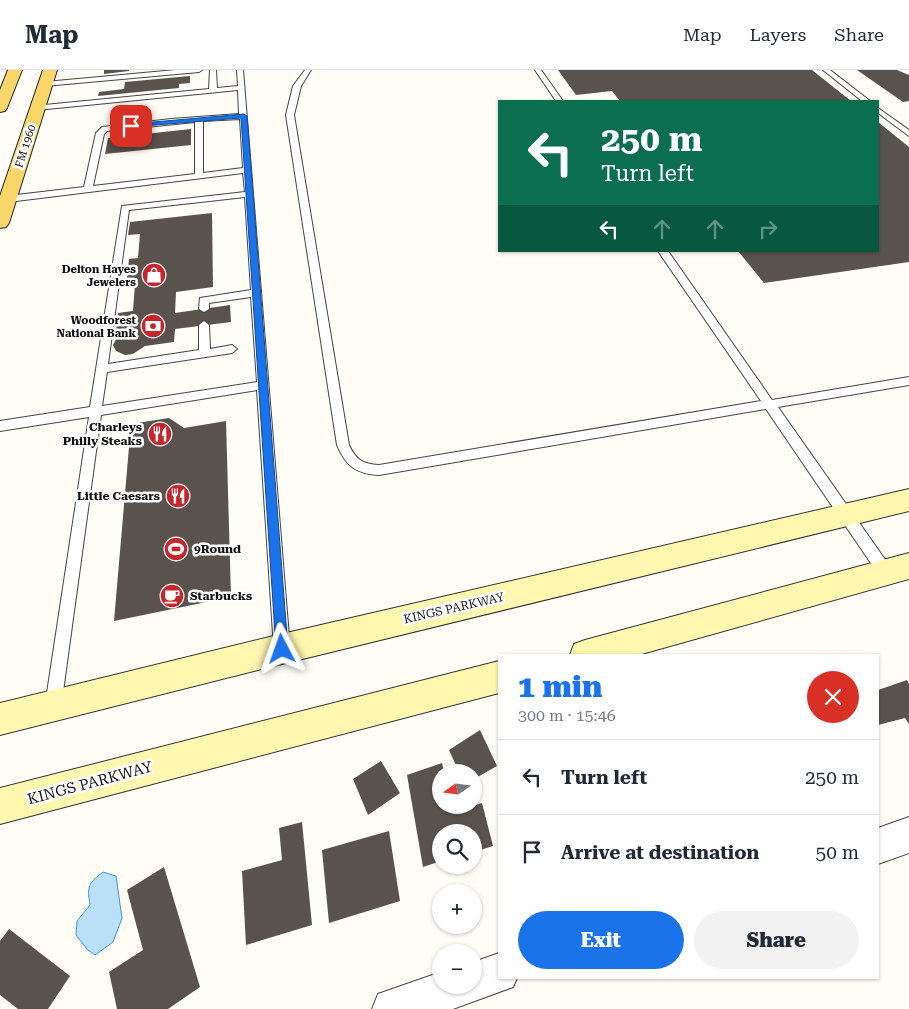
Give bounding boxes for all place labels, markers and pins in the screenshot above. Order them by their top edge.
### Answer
pin [110,105,152,147]
shop icon: Delton Hayes Jewelers [141,262,167,288]
place label: Delton Hayes Jewelers [62,263,136,289]
bank icon: Woodforest National Bank [140,313,166,339]
place label: Woodforest National Bank [57,314,137,340]
place label: Charleys Philly Steaks [63,420,142,448]
restaurant icon: Charleys Philly Steaks [147,421,173,447]
restaurant icon: Little Caesars [165,483,191,509]
place label: Little Caesars [77,489,160,503]
sports icon: 9Round [163,536,189,562]
place label: 9Round [194,542,241,556]
cafe icon: Starbucks [159,583,185,609]
place label: Starbucks [190,589,252,603]

